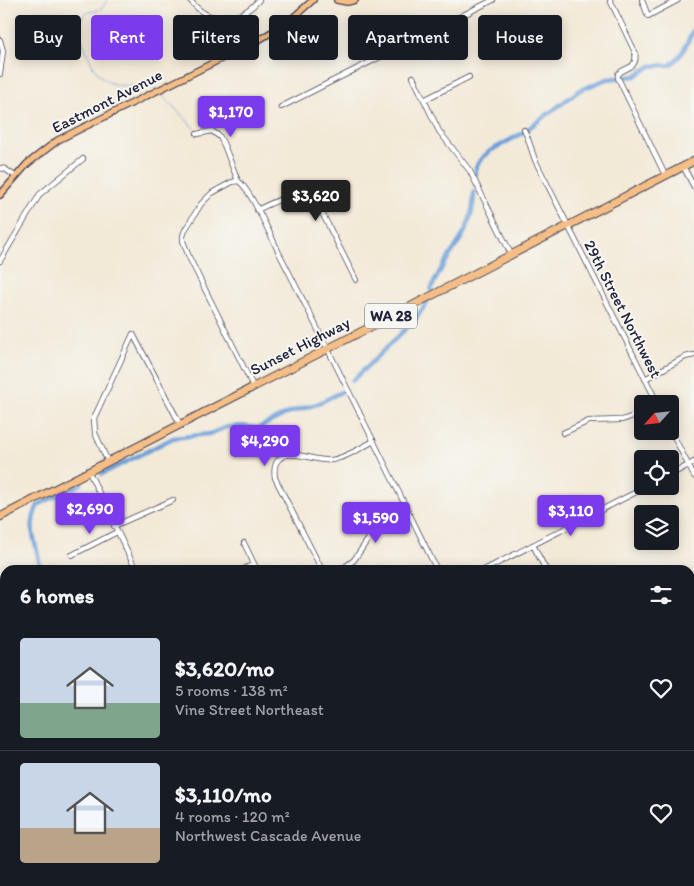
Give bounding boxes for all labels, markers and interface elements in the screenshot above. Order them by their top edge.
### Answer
chip: Buy [15,15,81,60]
chip: Rent [91,15,163,60]
chip: Filters [173,15,259,60]
chip: New [269,15,338,60]
chip: Apartment [348,15,468,60]
chip: House [478,15,562,60]
street label: Eastmont Avenue [49,65,165,137]
pin: $1,170 [190,96,272,138]
text: $1,170 [209,102,253,121]
pin: $3,620 [275,180,357,222]
text: $3,620 [292,186,340,205]
street label: 29th Street Northwest [580,237,666,381]
road number: WA 28 [365,304,417,328]
street label: Sunset Highway [247,312,353,379]
north arrow [634,395,679,440]
map controls [634,395,679,550]
pin: $4,290 [224,424,306,467]
text: $4,290 [241,431,289,450]
button: locate [634,450,679,495]
pin: $2,690 [49,492,131,535]
pin: $3,110 [530,494,612,537]
text: $2,690 [66,499,114,518]
text: $3,110 [548,501,594,520]
pin: $1,590 [335,502,417,544]
button: layers [634,505,679,550]
text: $1,590 [353,508,399,527]
icon: filters [647,581,675,609]
text: 6 homes [20,583,94,608]
text: $3,620/mo [175,656,274,681]
icon: home [60,658,120,718]
icon: heart [647,674,675,702]
text: 5 rooms · 138 m² [175,681,288,700]
text: Vine Street Northeast [175,700,324,719]
text: $3,110/mo [175,782,272,807]
icon: home [60,783,120,843]
icon: heart [647,799,675,827]
text: 4 rooms · 120 m² [175,807,290,826]
text: Northwest Cascade Avenue [175,826,361,845]

